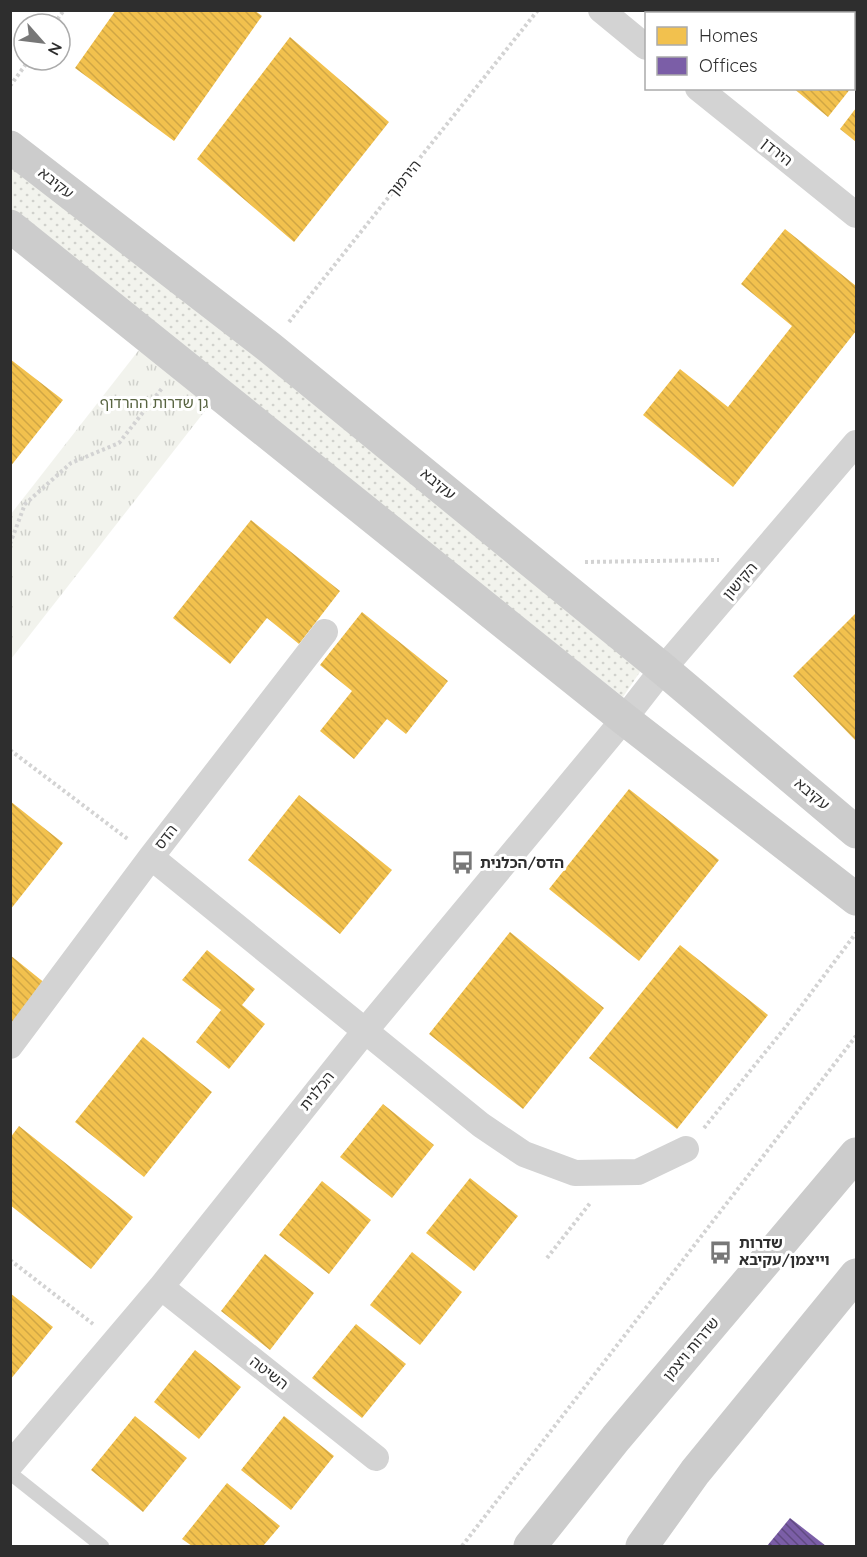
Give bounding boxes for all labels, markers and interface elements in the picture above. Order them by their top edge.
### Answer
north arrow [12,12,72,72]
legend [645,12,855,90]
text: Homes [699,24,758,47]
text: N [44,39,67,59]
text: Offices [699,54,758,77]
street label: הירדן [758,133,797,170]
street label: הירמוך [382,156,425,202]
street label: עקיבא [35,163,78,202]
park label: גן שדרות ההרדוף [100,393,209,412]
street label: עקיבא [417,464,460,504]
street label: הקישון [718,558,761,603]
street label: עקיבא [791,774,834,814]
street label: הדס [150,820,181,853]
bus stop icon: הדס/הכלנית [449,850,475,876]
place label: הדס/הכלנית [480,853,564,872]
street label: הכלנית [295,1067,338,1114]
place label: שדרות וייצמן/עקיבא [739,1233,830,1269]
bus stop icon: שדרות וייצמן/עקיבא [708,1239,734,1265]
street label: שדרות ויצמן [658,1313,723,1384]
street label: השיטה [246,1352,292,1394]

